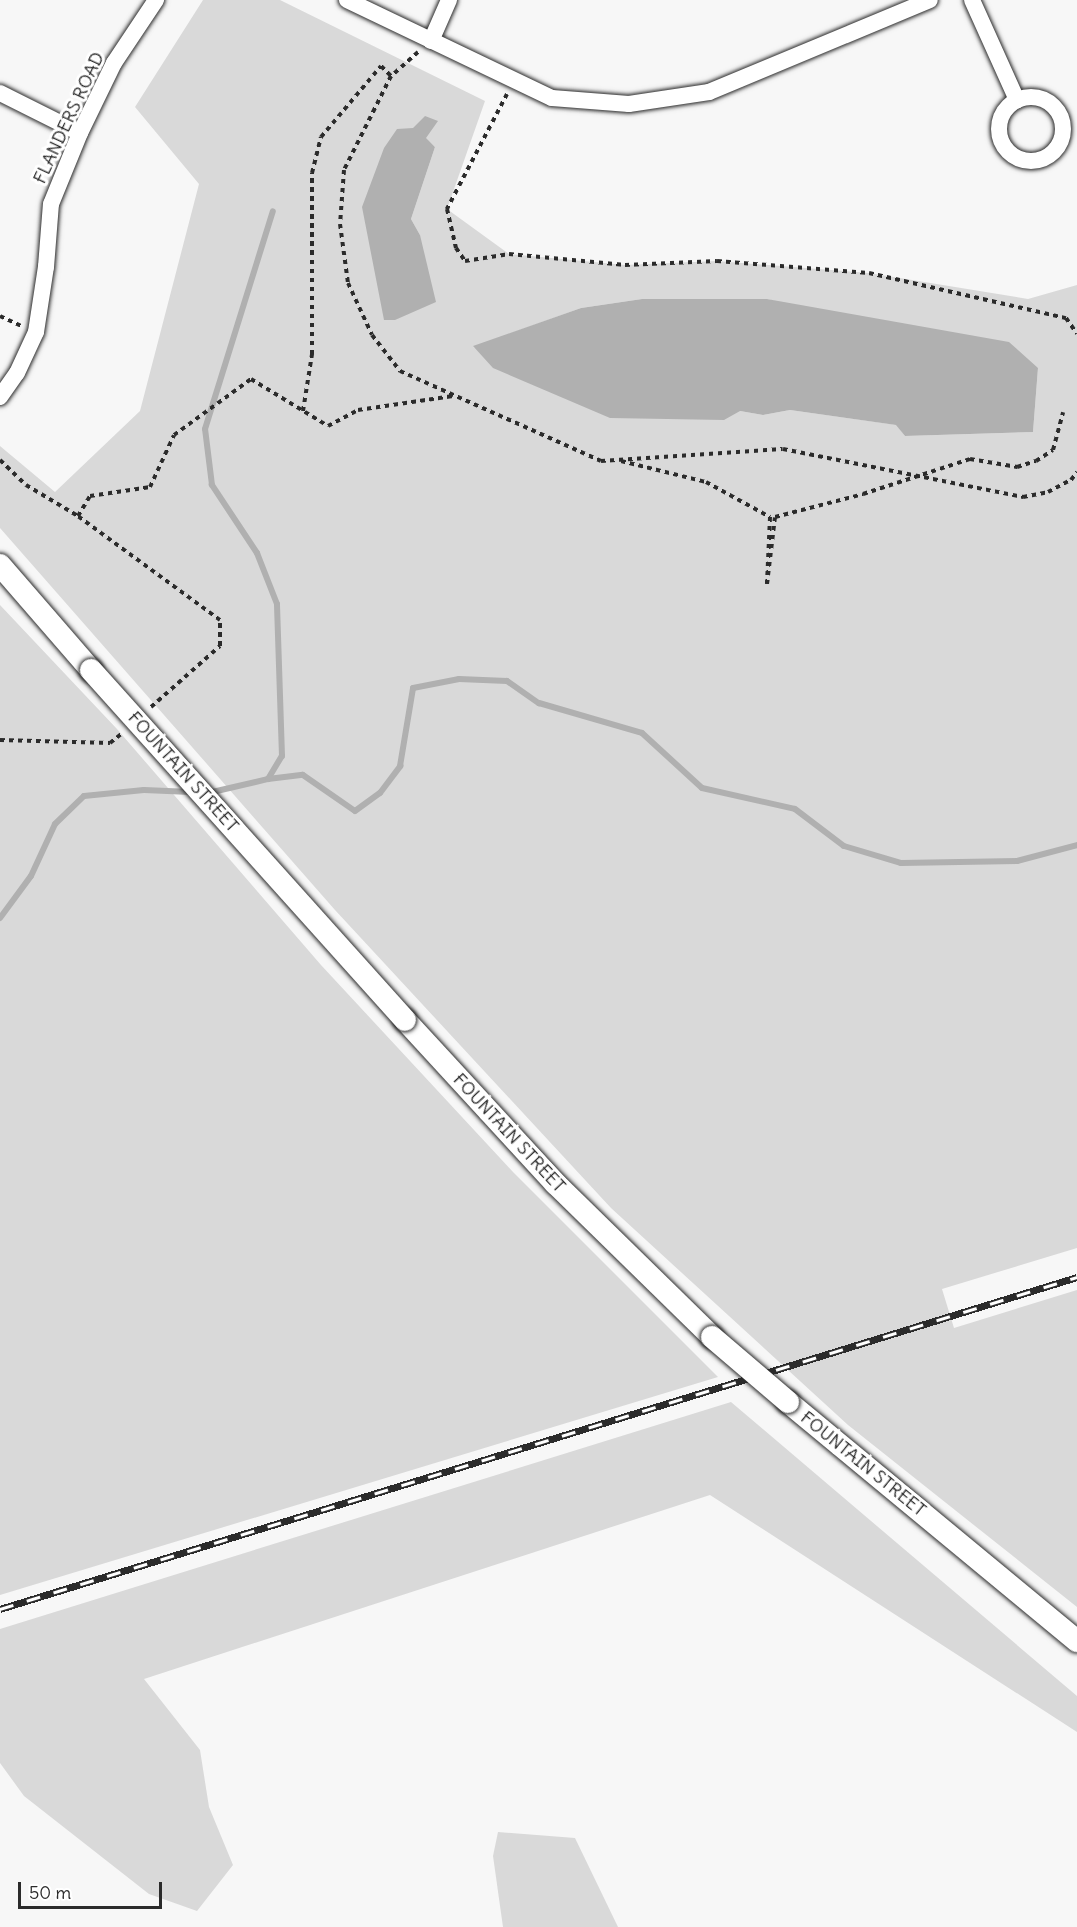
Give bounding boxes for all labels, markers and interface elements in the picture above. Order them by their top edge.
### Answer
street label: FLANDERS ROAD [29,49,109,187]
street label: FOUNTAIN STREET [123,707,243,837]
street label: FOUNTAIN STREET [448,1069,570,1197]
street label: FOUNTAIN STREET [796,1407,930,1521]
scale bar [21,1870,165,1908]
text: 50 m [29,1881,71,1904]

